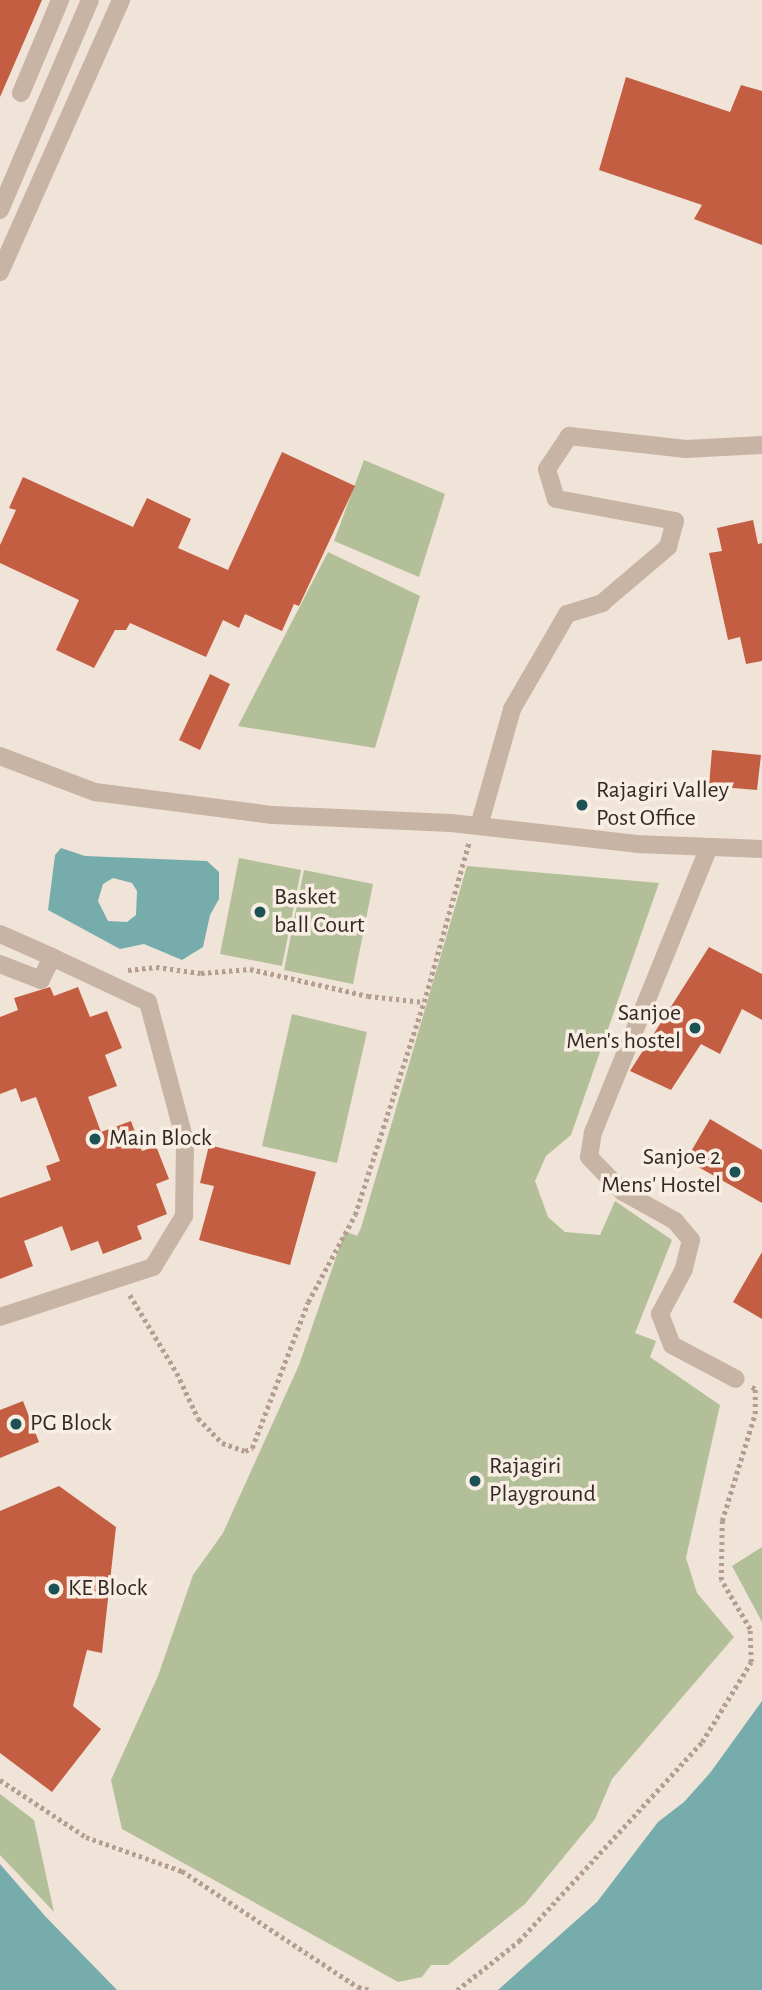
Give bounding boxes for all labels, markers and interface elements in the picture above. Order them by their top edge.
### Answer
place label: Rajagiri Valley Post Office [596,777,729,833]
marker: Rajagiri Valley Post Office [574,797,590,813]
place label: Basket ball Court [274,884,364,940]
marker: Basket ball Court [252,904,268,920]
place label: Sanjoe Men's hostel [566,1000,681,1056]
marker: Sanjoe Men's hostel [687,1020,703,1036]
place label: Main Block [109,1125,212,1153]
marker: Main Block [87,1131,103,1147]
place label: Sanjoe 2 Mens' Hostel [601,1144,721,1200]
marker: Sanjoe 2 Mens' Hostel [727,1164,743,1180]
place label: PG Block [30,1410,112,1438]
marker: PG Block [8,1416,24,1432]
place label: Rajagiri Playground [489,1453,596,1509]
marker: Rajagiri Playground [467,1473,483,1489]
place label: KE Block [68,1575,147,1603]
marker: KE Block [46,1581,62,1597]

